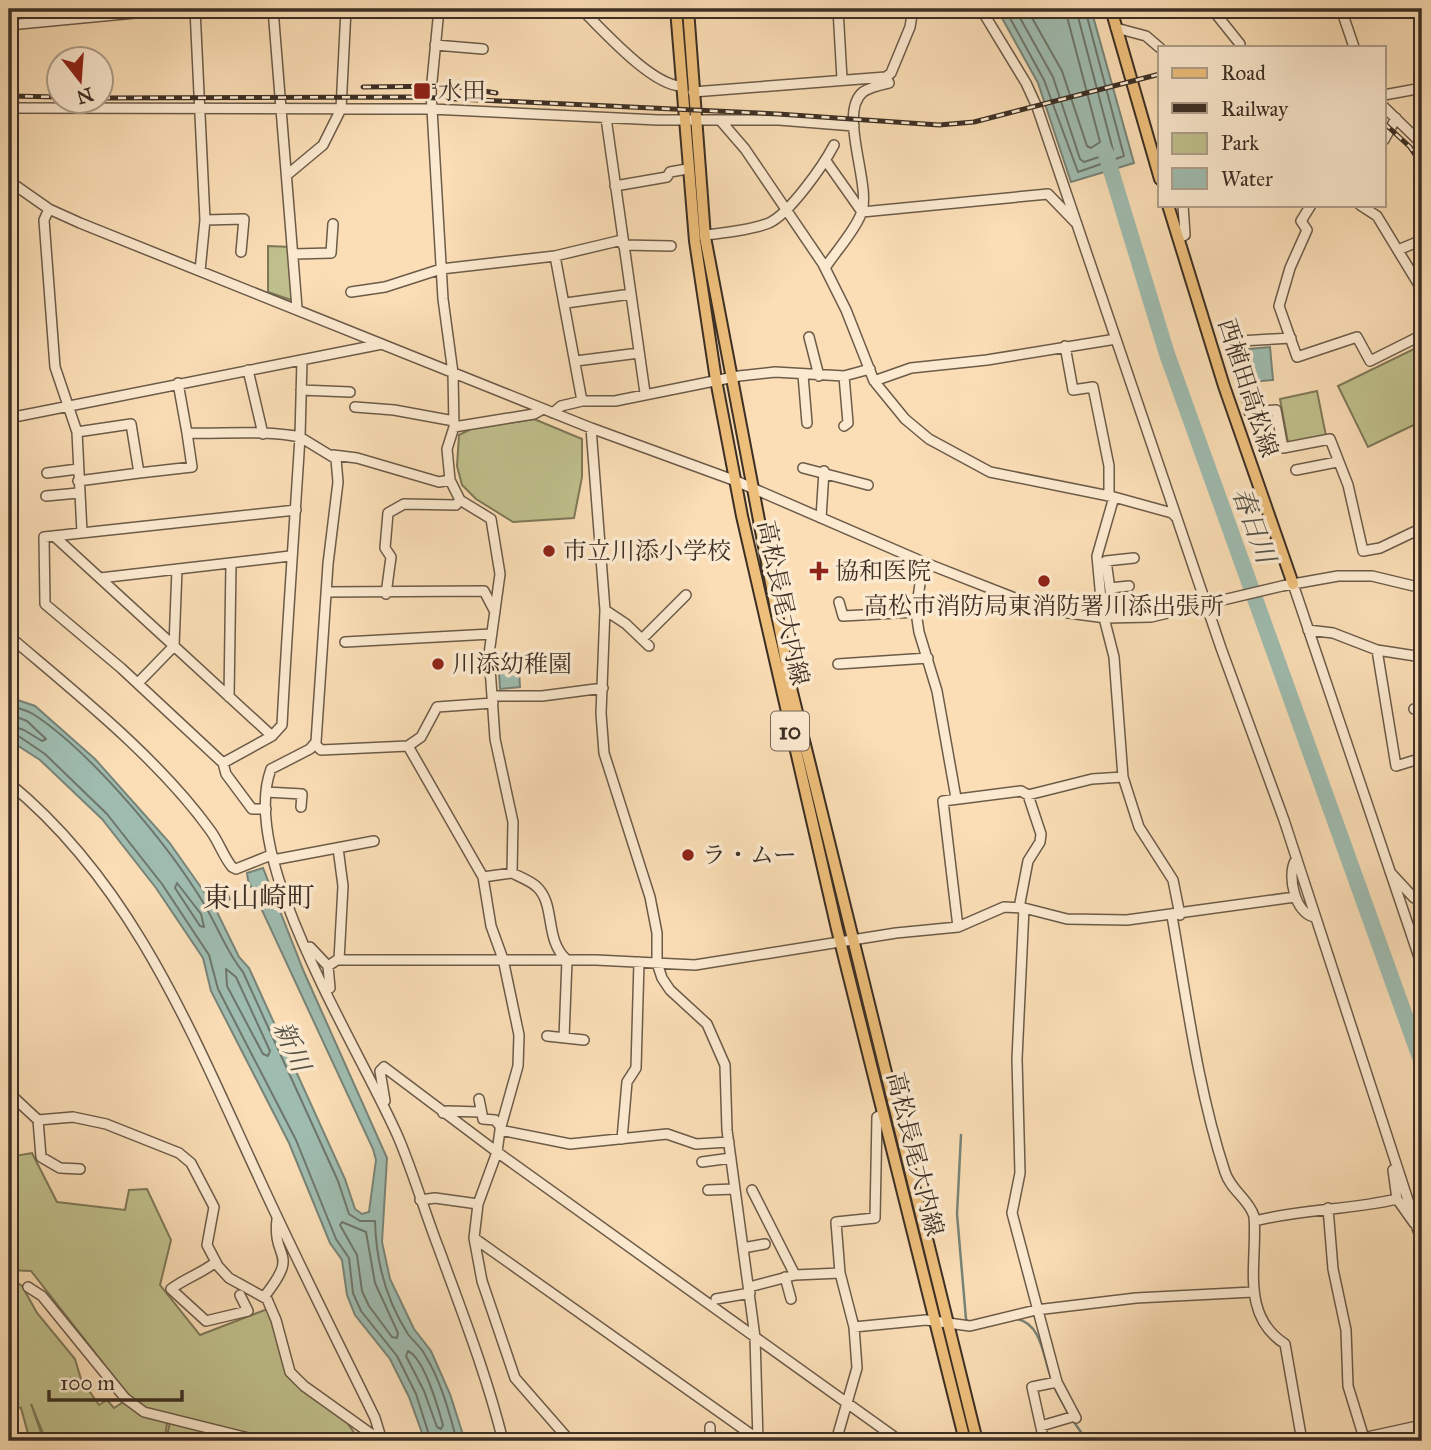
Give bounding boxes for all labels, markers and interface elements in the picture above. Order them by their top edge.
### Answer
north arrow [46,46,116,116]
legend [1158,46,1386,206]
text: Road [1221,60,1266,86]
place label: 水田 [438,76,486,106]
marker: 水田 [412,81,432,101]
text: N [74,82,96,109]
text: Railway [1221,96,1289,122]
text: Park [1221,130,1259,156]
text: Water [1221,166,1273,192]
street label: 西植田高松線 [1211,315,1285,461]
water label: 春日川 [1226,483,1283,570]
street label: 高松長尾大内線 [751,518,815,688]
place label: 市立川添小学校 [563,536,731,566]
marker: 市立川添小学校 [541,543,557,559]
place label: 協和医院 [835,556,931,586]
marker: 協和医院 [809,561,829,581]
marker: 高松市消防局東消防署川添出張所 [1036,573,1052,589]
place label: 高松市消防局東消防署川添出張所 [864,591,1224,621]
place label: 川添幼稚園 [452,649,572,679]
marker: 川添幼稚園 [430,656,446,672]
road number: 10 [771,712,809,750]
place label: ラ・ムー [702,840,797,870]
marker: ラ・ムー [680,847,696,863]
district label: 東山崎町 [203,880,315,915]
water label: 新川 [267,1016,318,1079]
street label: 高松長尾大内線 [880,1069,950,1239]
scale bar [49,1359,182,1403]
text: 100 m [60,1370,115,1396]

